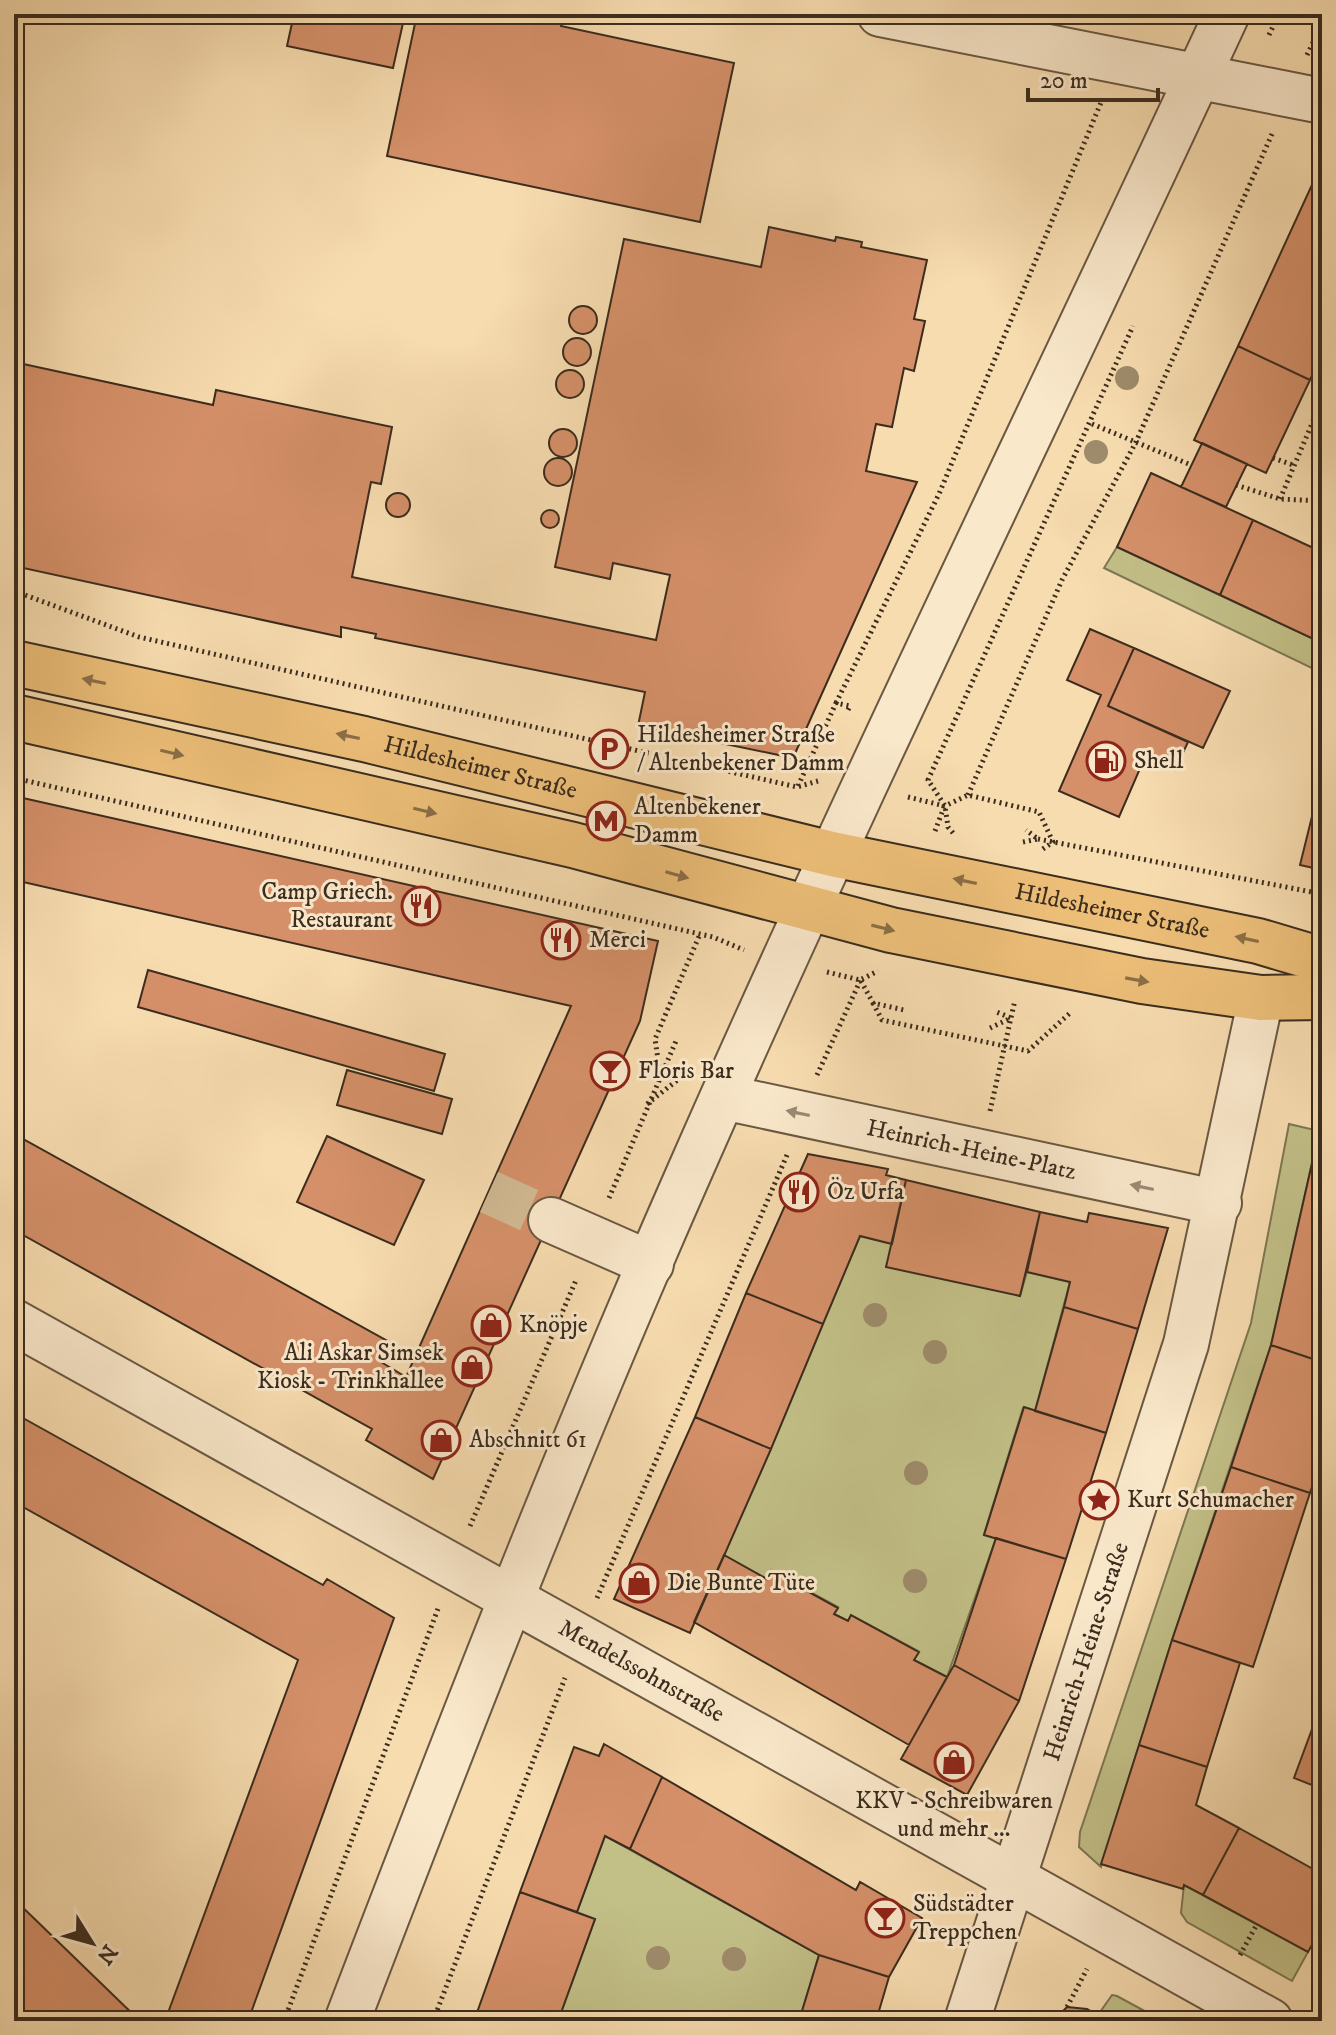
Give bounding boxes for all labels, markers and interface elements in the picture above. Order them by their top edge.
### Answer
scale bar [1028,52,1158,102]
text: 20 m [1040,66,1088,96]
one-way arrow [81,674,106,687]
place label: Hildesheimer Straße / Altenbekener Damm [637,720,845,778]
parking icon: Hildesheimer Straße / Altenbekener Damm [588,728,630,770]
one-way arrow [335,729,360,742]
street label: Hildesheimer Straße [381,729,580,806]
fuel station icon: Shell [1085,740,1127,782]
place label: Shell [1134,746,1184,776]
one-way arrow [160,747,185,760]
place label: Altenbekener Damm [634,792,761,850]
metro station icon: Altenbekener Damm [585,800,627,842]
one-way arrow [413,805,438,818]
one-way arrow [666,869,690,882]
one-way arrow [952,875,977,887]
place label: Camp Griech. Restaurant [261,877,393,935]
street label: Hildesheimer Straße [1012,877,1212,946]
restaurant icon: Camp Griech. Restaurant [400,885,442,927]
restaurant icon: Merci [540,919,582,961]
one-way arrow [870,922,895,934]
place label: Merci [589,925,646,955]
one-way arrow [1234,932,1259,945]
one-way arrow [1125,975,1150,987]
bar icon: Floris Bar [589,1050,631,1092]
place label: Floris Bar [638,1056,734,1086]
one-way arrow [785,1106,810,1119]
street label: Heinrich-Heine-Platz [864,1113,1080,1187]
restaurant icon: Öz Urfa [778,1171,820,1213]
place label: Öz Urfa [827,1177,905,1207]
one-way arrow [1130,1180,1155,1193]
shop icon: Knöpje [470,1304,512,1346]
place label: Knöpje [519,1310,588,1340]
place label: Ali Askar Simsek Kiosk - Trinkhallee [257,1338,444,1396]
shop icon: Ali Askar Simsek Kiosk - Trinkhallee [451,1346,493,1388]
shop icon: Abschnitt 61 [420,1419,462,1461]
place label: Abschnitt 61 [469,1425,587,1455]
place icon: Kurt Schumacher [1078,1479,1120,1521]
place label: Kurt Schumacher [1127,1485,1294,1515]
street label: Heinrich-Heine-Straße [1037,1539,1136,1765]
shop icon: Die Bunte Tüte [618,1562,660,1604]
place label: Die Bunte Tüte [667,1568,815,1598]
street label: Mendelssohnstraße [553,1613,730,1729]
shop icon: KKV - Schreibwaren und mehr ... [933,1741,975,1783]
place label: KKV - Schreibwaren und mehr ... [855,1786,1053,1844]
place label: Südstädter Treppchen [913,1889,1017,1947]
bar icon: Südstädter Treppchen [864,1897,906,1939]
north arrow [52,1903,132,1983]
text: N [91,1939,123,1969]

